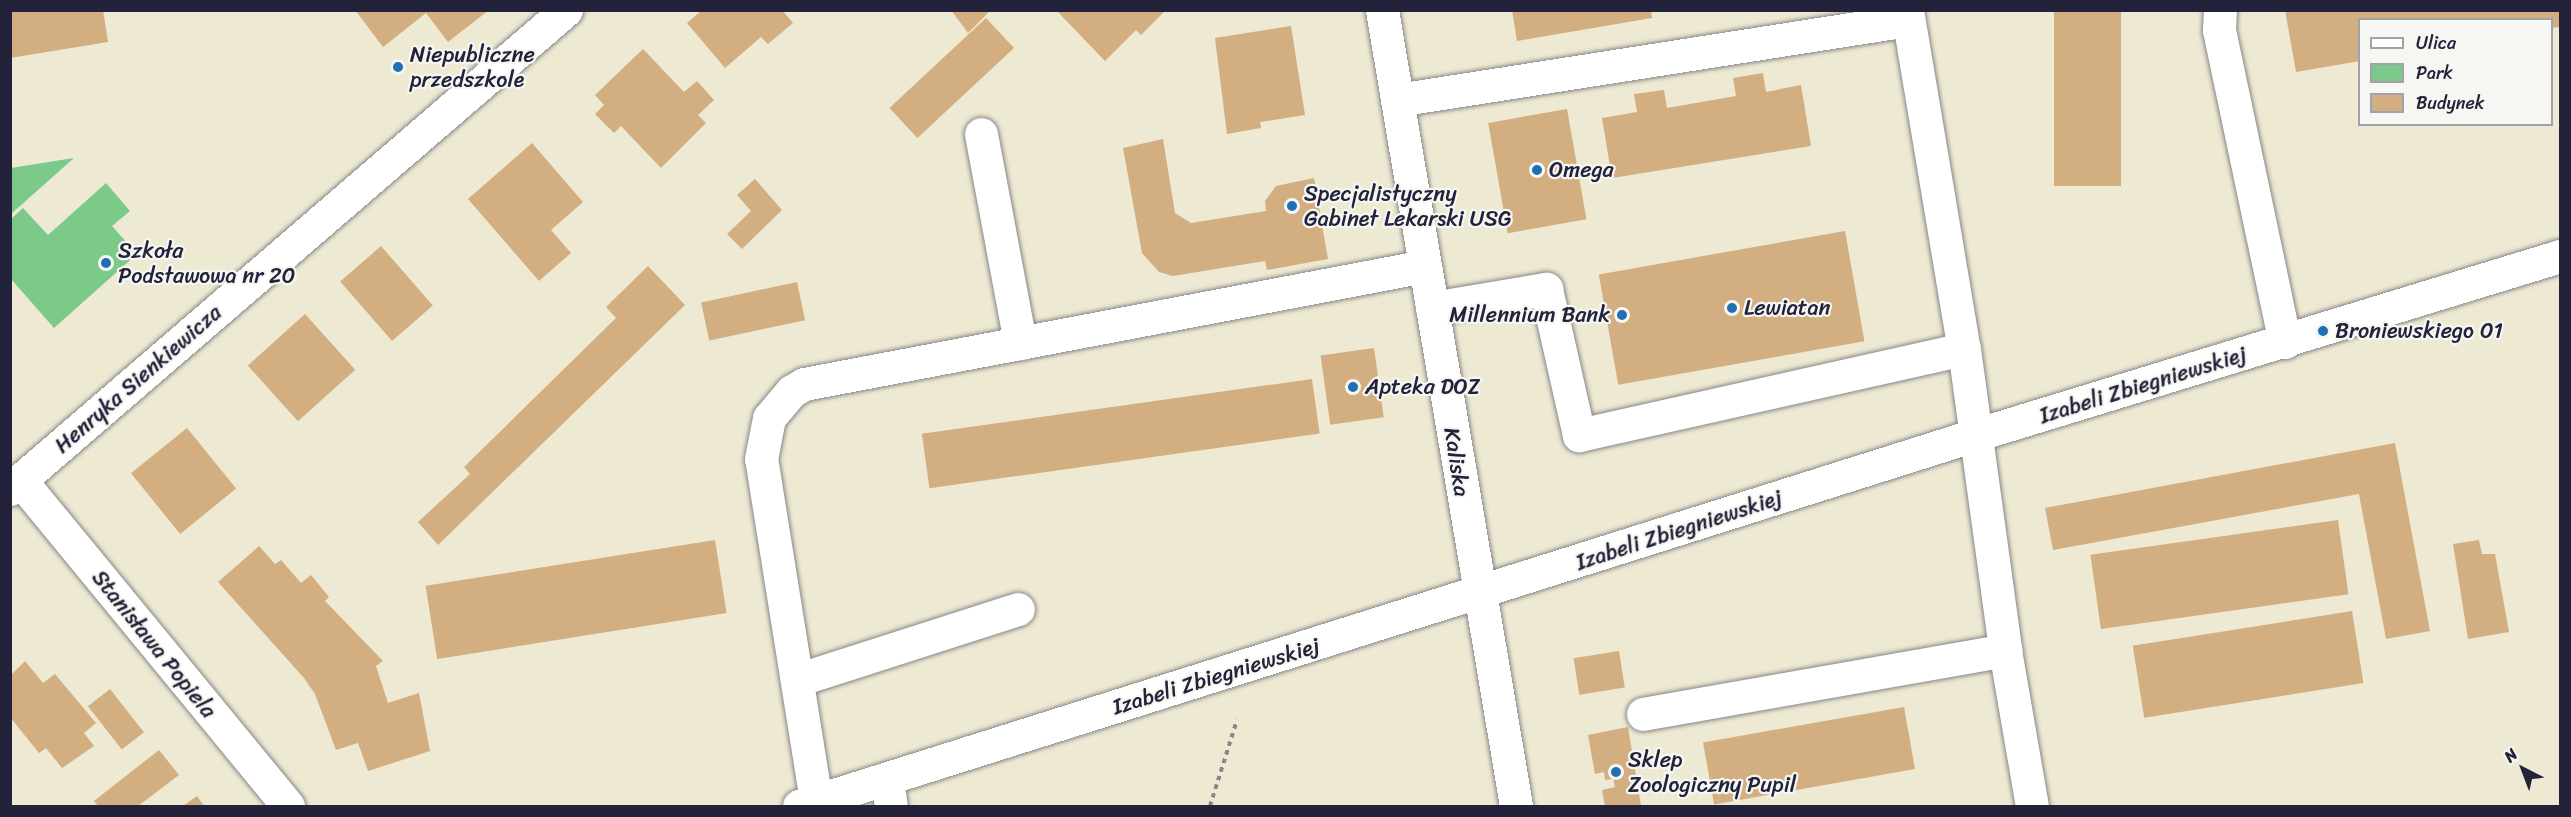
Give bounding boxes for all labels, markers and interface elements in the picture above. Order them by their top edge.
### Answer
legend [2358,18,2553,126]
text: Ulica [2416,27,2456,59]
place label: Niepubliczne przedszkole [410,41,535,92]
text: Park [2416,57,2453,89]
marker: Niepubliczne przedszkole [391,60,405,74]
text: Budynek [2416,87,2484,119]
place label: Omega [1549,157,1614,183]
marker: Omega [1530,163,1544,177]
place label: Specjalistyczny Gabinet Lekarski USG [1304,180,1512,231]
marker: Specjalistyczny Gabinet Lekarski USG [1285,199,1299,213]
place label: Szkoła Podstawowa nr 20 [118,237,295,288]
marker: Szkoła Podstawowa nr 20 [99,256,113,270]
place label: Lewiatan [1744,295,1830,321]
street label: Henryka Sienkiewicza [49,299,227,459]
marker: Lewiatan [1725,301,1739,315]
place label: Millennium Bank [1449,302,1610,328]
marker: Millennium Bank [1615,308,1629,322]
place label: Broniewskiego 01 [2335,318,2503,344]
marker: Broniewskiego 01 [2316,324,2330,338]
street label: Izabeli Zbiegniewskiej [2036,341,2250,429]
place label: Apteka DOZ [1365,374,1481,400]
marker: Apteka DOZ [1346,380,1360,394]
street label: Kaliska [1439,426,1475,498]
street label: Izabeli Zbiegniewskiej [1573,484,1785,576]
street label: Stanisława Popiela [87,565,221,723]
street label: Izabeli Zbiegniewskiej [1109,632,1323,720]
north arrow [2493,739,2553,799]
text: N [2497,741,2524,770]
place label: Sklep Zoologiczny Pupil [1628,746,1796,798]
marker: Sklep Zoologiczny Pupil [1609,765,1623,779]

